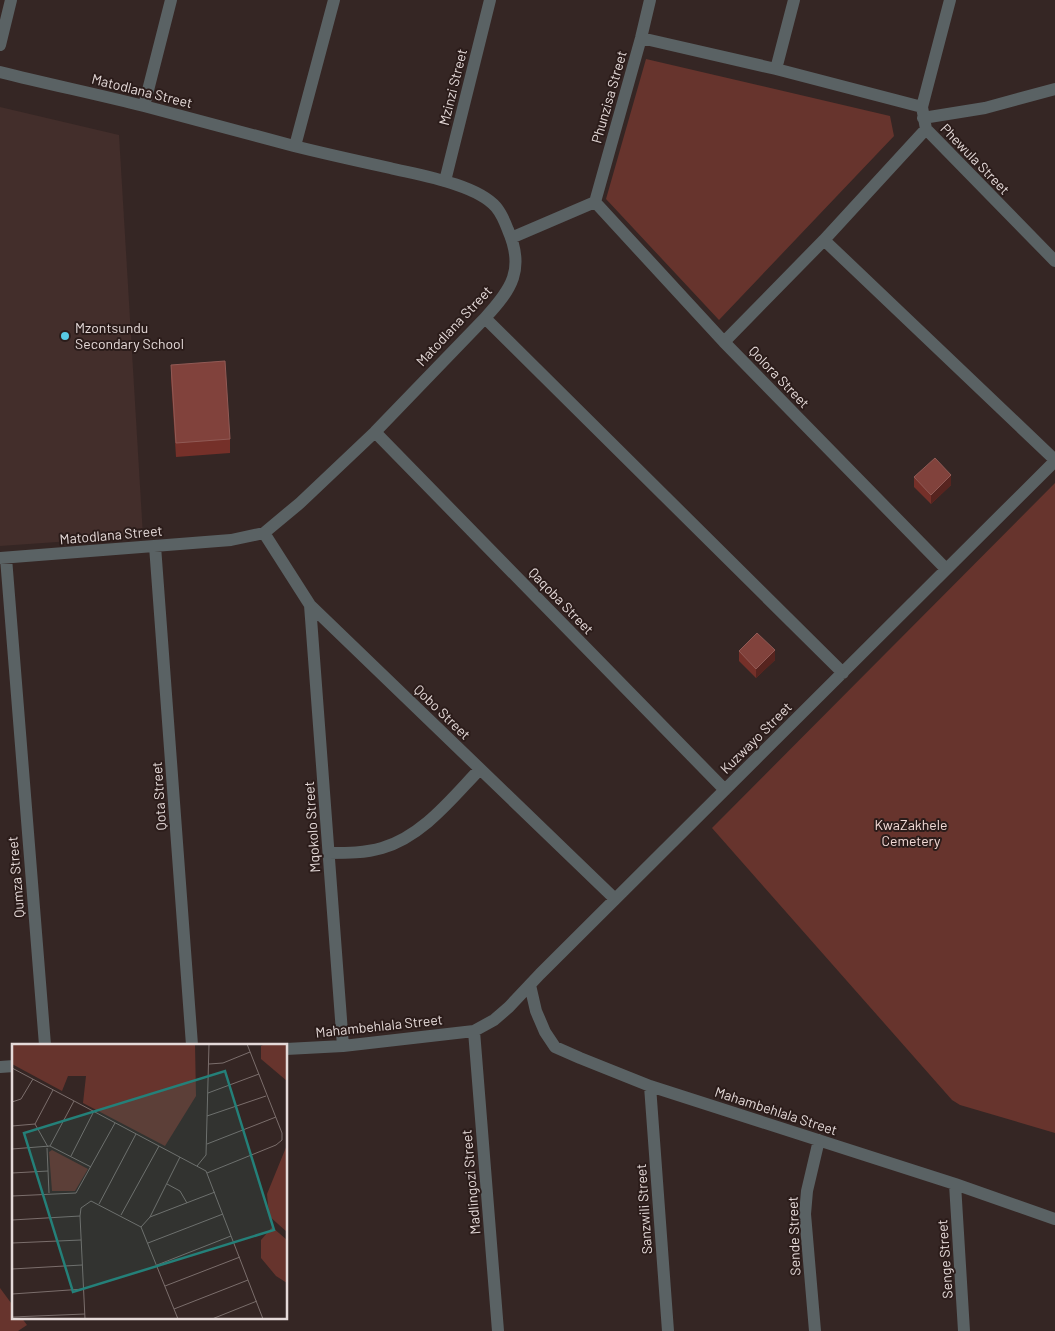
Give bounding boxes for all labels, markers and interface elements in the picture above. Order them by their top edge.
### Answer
street label: Mzinzi Street [435,47,470,127]
street label: Phunzisa Street [587,49,630,145]
street label: Matodlana Street [90,70,194,111]
street label: Phewula Street [937,120,1013,198]
street label: Matodlana Street [412,282,495,369]
place label: Mzontsundu Secondary School [75,319,184,352]
marker: Mzontsundu Secondary School [59,330,71,342]
street label: Qolora Street [746,342,813,411]
street label: Matodlana Street [59,522,163,547]
street label: Qaqoba Street [525,564,597,638]
street label: Qobo Street [411,681,474,743]
street label: Kuzwayo Street [716,698,795,777]
street label: Qota Street [148,761,169,831]
street label: Mqokolo Street [300,781,323,873]
park label: KwaZakhele Cemetery [875,816,947,849]
street label: Qumza Street [3,836,28,918]
street label: Mahambehlala Street [315,1010,443,1041]
inset map [12,1044,288,1318]
street label: Mahambehlala Street [713,1083,840,1138]
street label: Madlingozi Street [457,1129,484,1235]
street label: Sanzwili Street [632,1163,655,1255]
street label: Sende Street [784,1196,803,1276]
street label: Senge Street [933,1219,956,1299]

